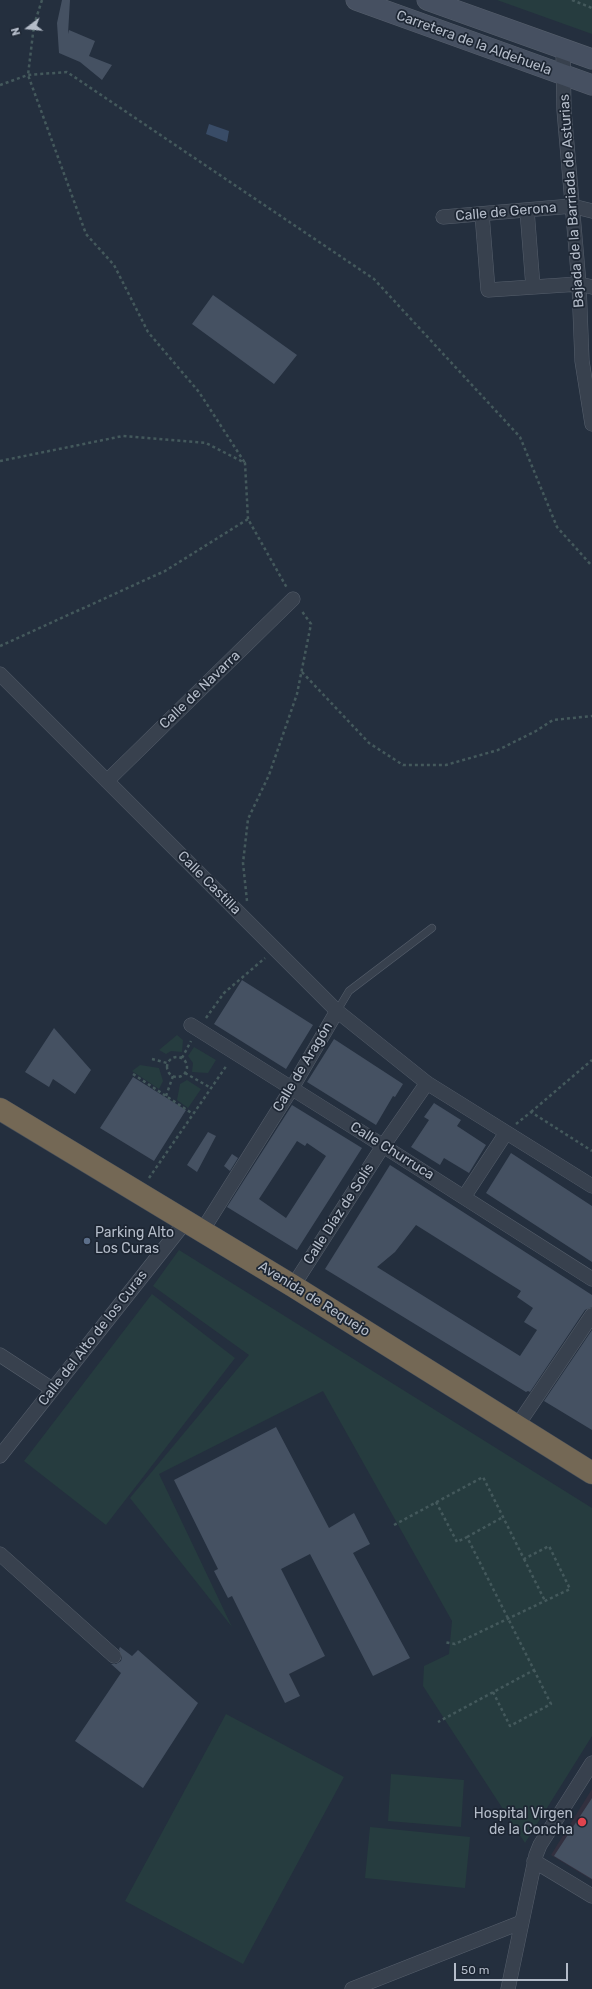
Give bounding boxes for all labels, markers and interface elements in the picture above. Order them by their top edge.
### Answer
street label: Carretera de la Aldehuela [394,7,554,79]
north arrow [8,8,48,48]
text: N [9,26,23,37]
street label: Bajada de la Barriada de Asturias [556,94,588,308]
street label: Calle de Gerona [455,199,557,225]
street label: Calle de Navarra [156,647,244,733]
street label: Calle Castilla [174,848,244,918]
street label: Calle de Aragón [270,1019,336,1115]
street label: Calle Churruca [347,1118,437,1184]
street label: Calle Díaz de Solís [300,1160,378,1268]
place label: Parking Alto Los Curas [95,1225,174,1258]
marker: Parking Alto Los Curas [82,1236,92,1246]
street label: Avenida de Requejo [255,1258,373,1340]
street label: Calle del Alto de los Curas [35,1267,151,1409]
place label: Hospital Virgen de la Concha [474,1806,573,1838]
marker: Hospital Virgen de la Concha [576,1816,588,1828]
scale bar [456,1955,570,1981]
text: 50 m [461,1963,489,1977]

